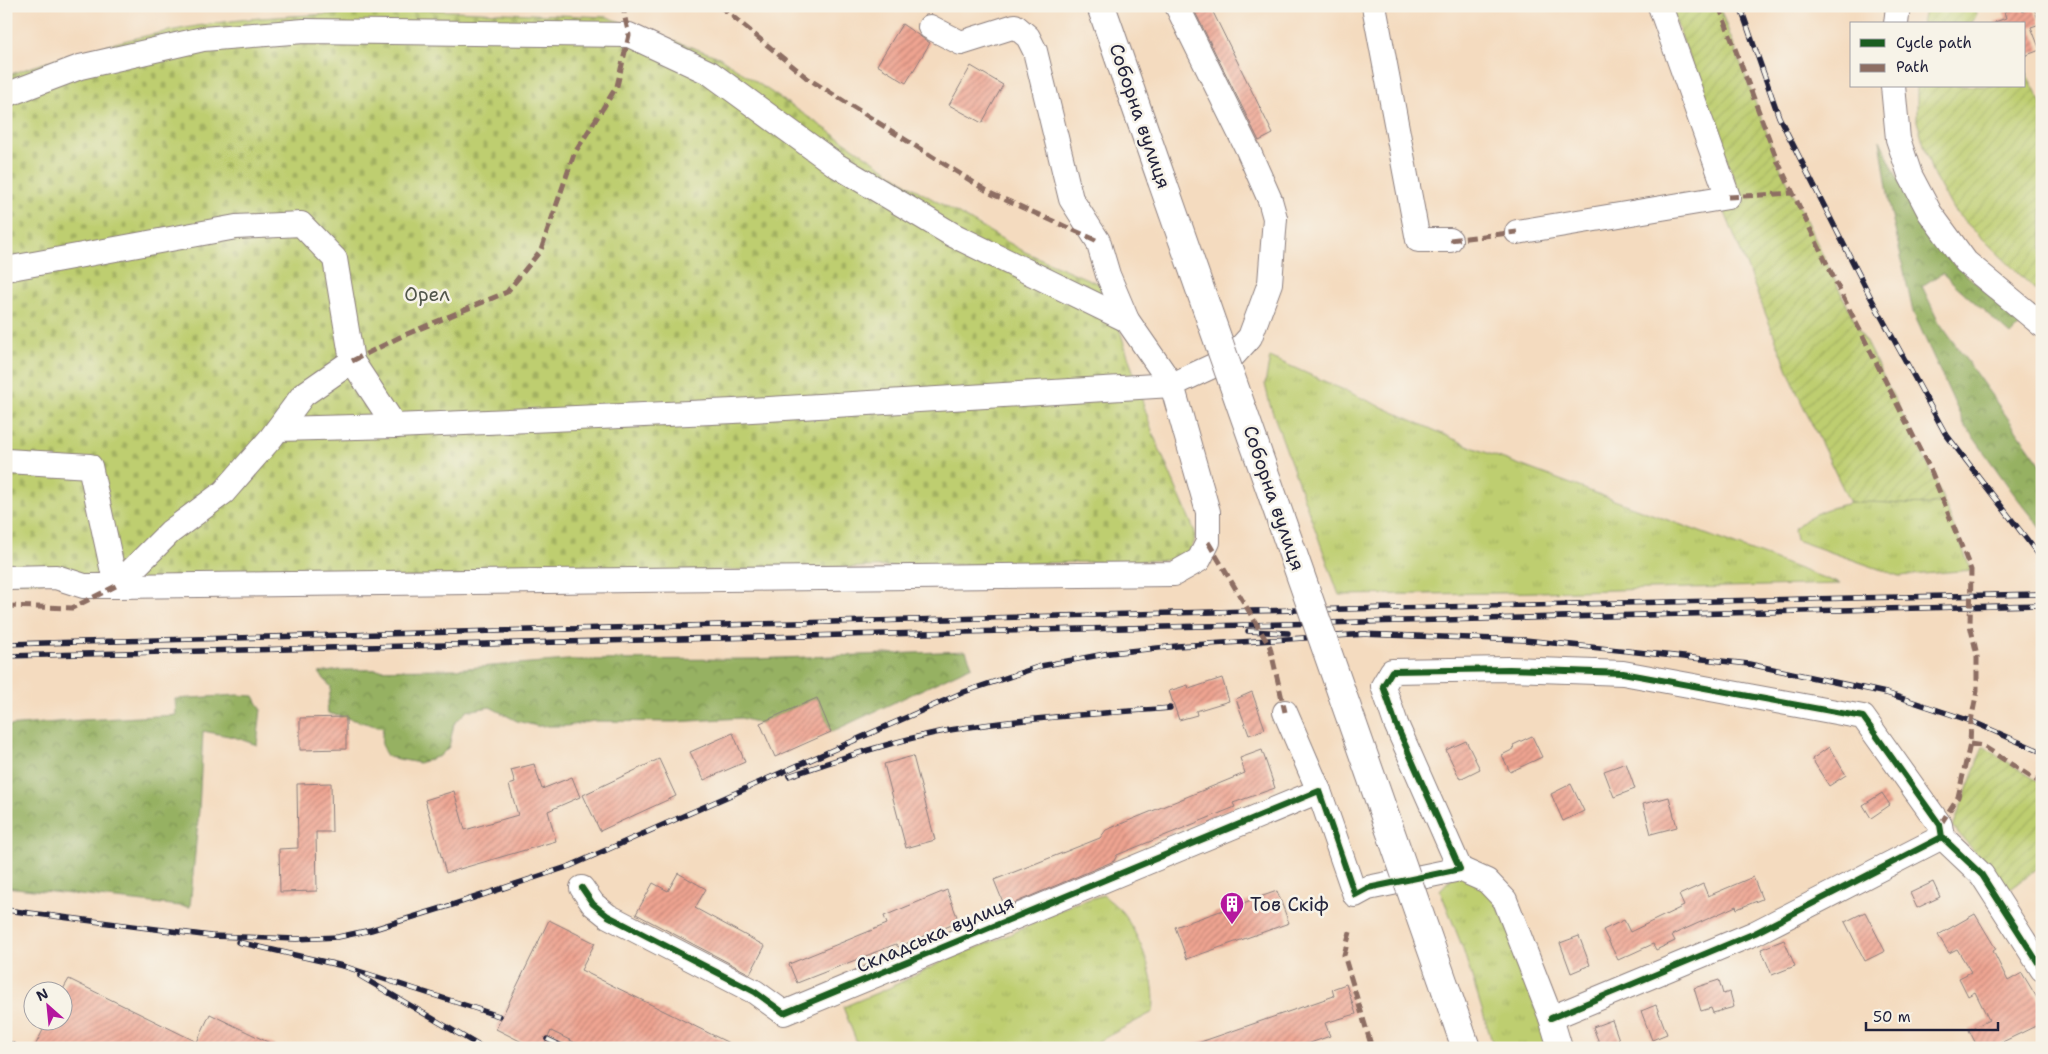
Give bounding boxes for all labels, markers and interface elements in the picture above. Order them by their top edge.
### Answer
legend [1850,22,2026,88]
text: Cycle path [1896,33,1972,53]
street label: Соборна вулиця [1103,40,1177,192]
text: Path [1896,57,1929,77]
park label: Орел [404,282,450,307]
street label: Соборна вулиця [1237,422,1311,574]
street label: Складська вулиця [852,889,1018,979]
building icon: Тов Скіф [1219,891,1245,925]
place label: Тов Скіф [1250,892,1329,917]
north arrow [22,982,72,1032]
text: N [33,984,51,1005]
scale bar [1866,999,1998,1031]
text: 50 m [1873,1007,1911,1027]

